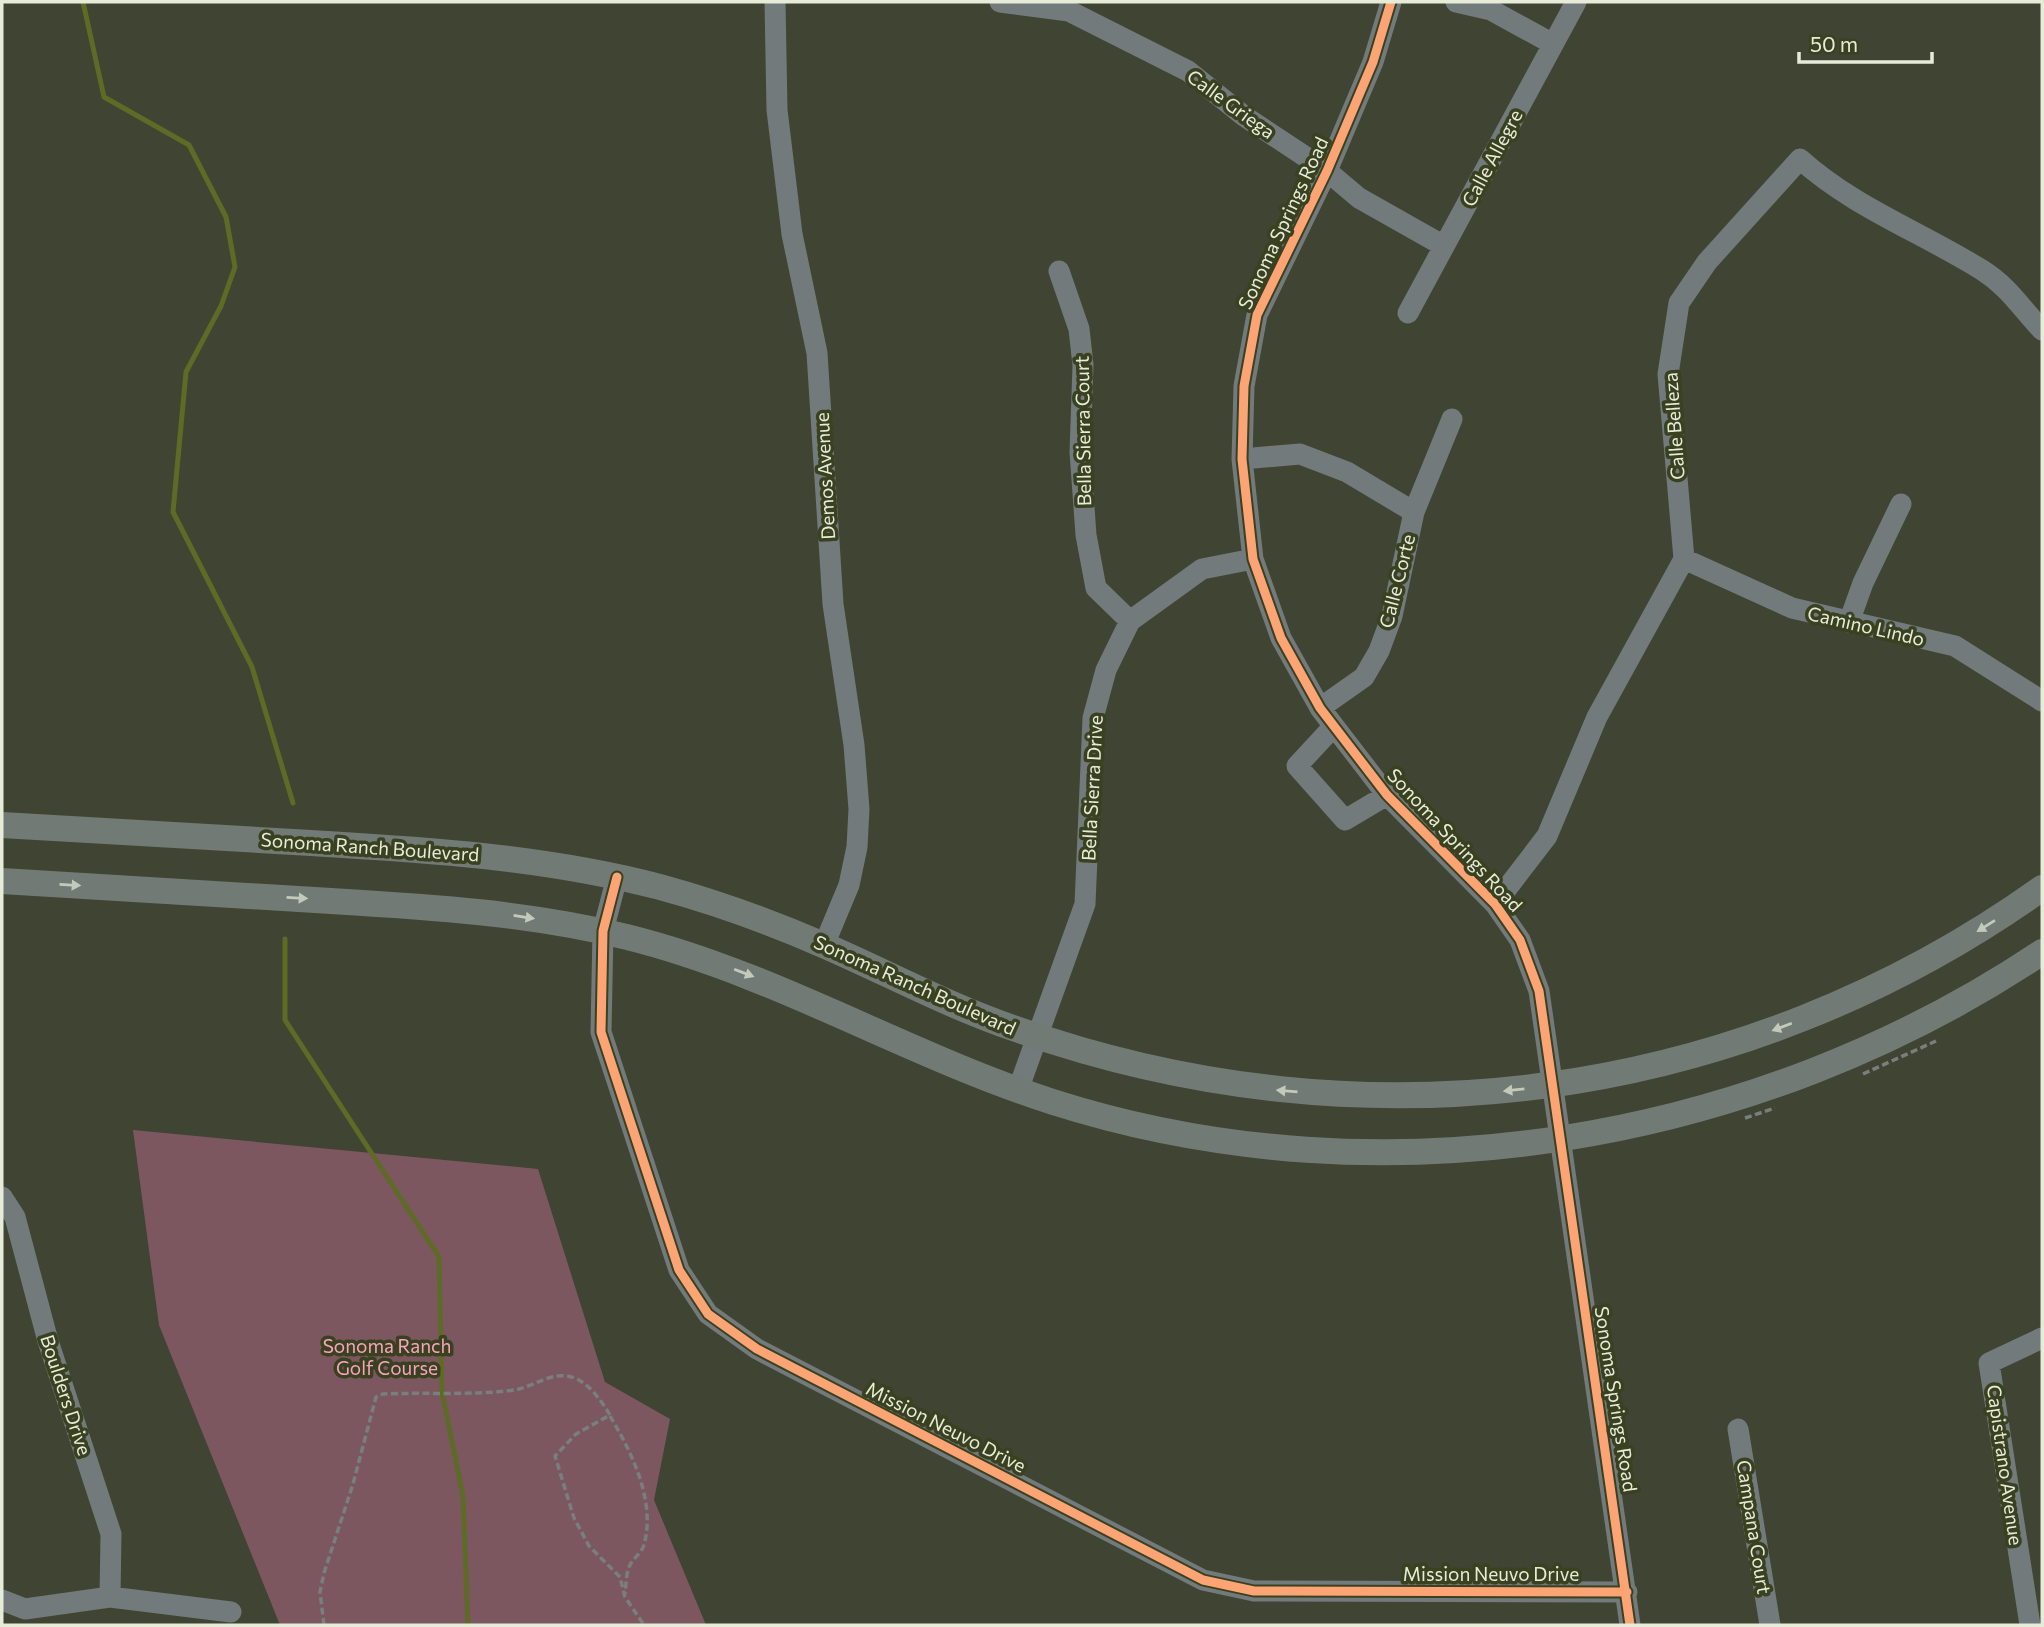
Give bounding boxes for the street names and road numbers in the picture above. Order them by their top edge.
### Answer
street label: Calle Griega [1183,64,1280,143]
street label: Calle Allegre [1456,105,1527,210]
street label: Sonoma Springs Road [1232,133,1333,313]
street label: Bella Sierra Court [1070,355,1095,506]
street label: Calle Belleza [1658,372,1689,481]
street label: Demos Avenue [810,412,839,540]
street label: Calle Corte [1374,532,1419,630]
street label: Camino Lindo [1805,601,1927,650]
street label: Bella Sierra Drive [1076,714,1107,861]
street label: Sonoma Springs Road [1383,763,1528,916]
street label: Sonoma Ranch Boulevard [260,827,480,866]
street label: Sonoma Ranch Boulevard [811,930,1020,1040]
street label: Sonoma Springs Road [1590,1304,1643,1493]
street label: Boulders Drive [36,1332,97,1458]
street label: Mission Neuvo Drive [862,1376,1030,1477]
street label: Capistrano Avenue [1983,1383,2028,1547]
street label: Campana Court [1733,1458,1776,1596]
street label: Mission Neuvo Drive [1403,1562,1579,1585]

